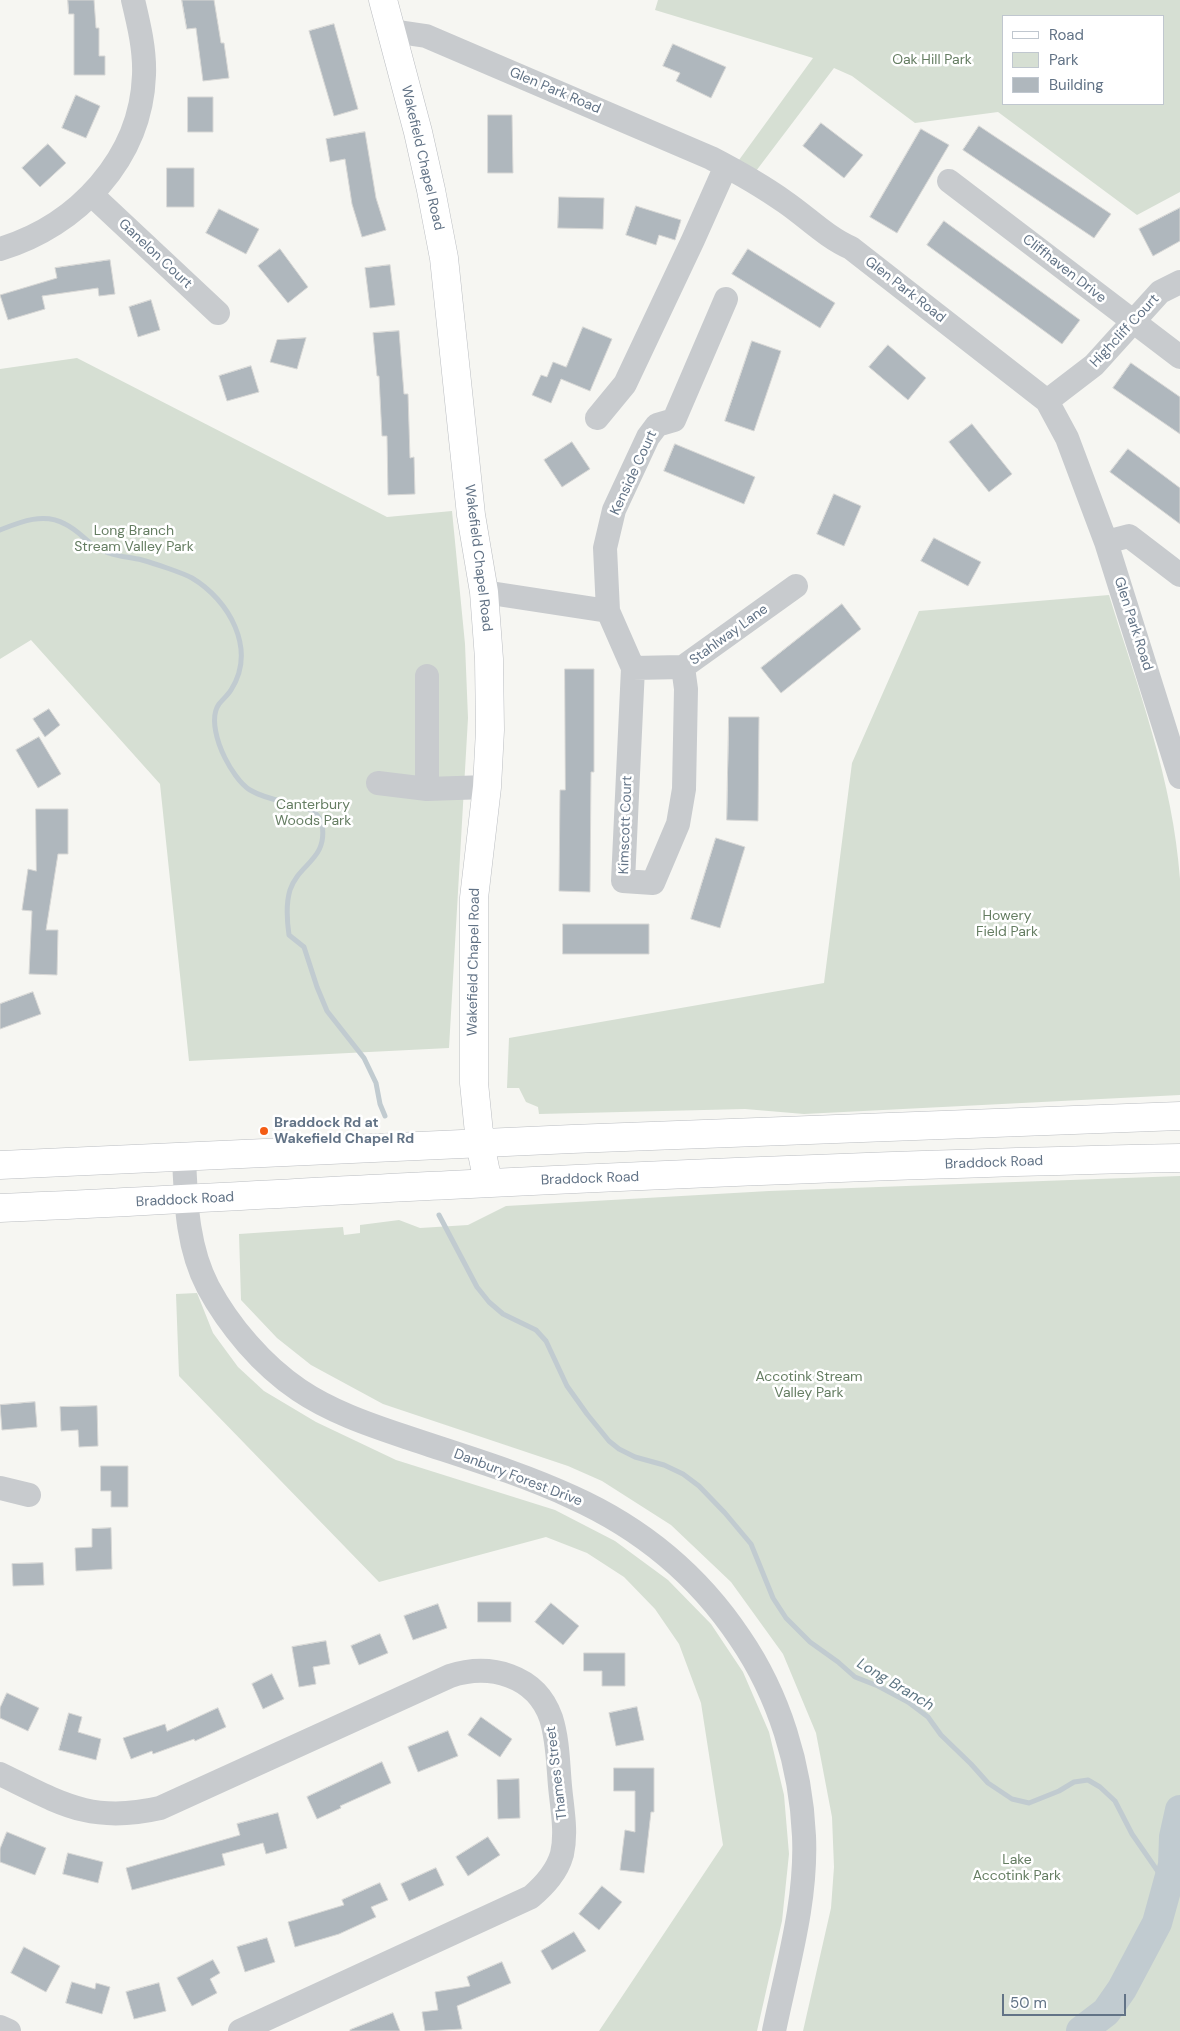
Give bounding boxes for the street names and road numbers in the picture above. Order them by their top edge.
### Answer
street label: Glen Park Road [507,64,603,118]
street label: Wakefield Chapel Road [397,84,447,232]
street label: Ganelon Court [115,216,195,292]
street label: Cliffhaven Drive [1019,231,1109,307]
street label: Glen Park Road [861,253,949,327]
street label: Highcliff Court [1087,291,1163,371]
street label: Kenside Court [607,428,661,518]
street label: Wakefield Chapel Road [461,483,495,633]
street label: Glen Park Road [1110,575,1156,673]
street label: Stahlway Lane [687,601,771,669]
street label: Kimscott Court [616,775,636,875]
street label: Wakefield Chapel Road [464,888,484,1036]
street label: Braddock Road [944,1153,1044,1173]
street label: Braddock Road [540,1169,640,1189]
street label: Braddock Road [135,1189,235,1211]
street label: Danbury Forest Drive [451,1446,585,1510]
street label: Thames Street [543,1725,571,1821]

